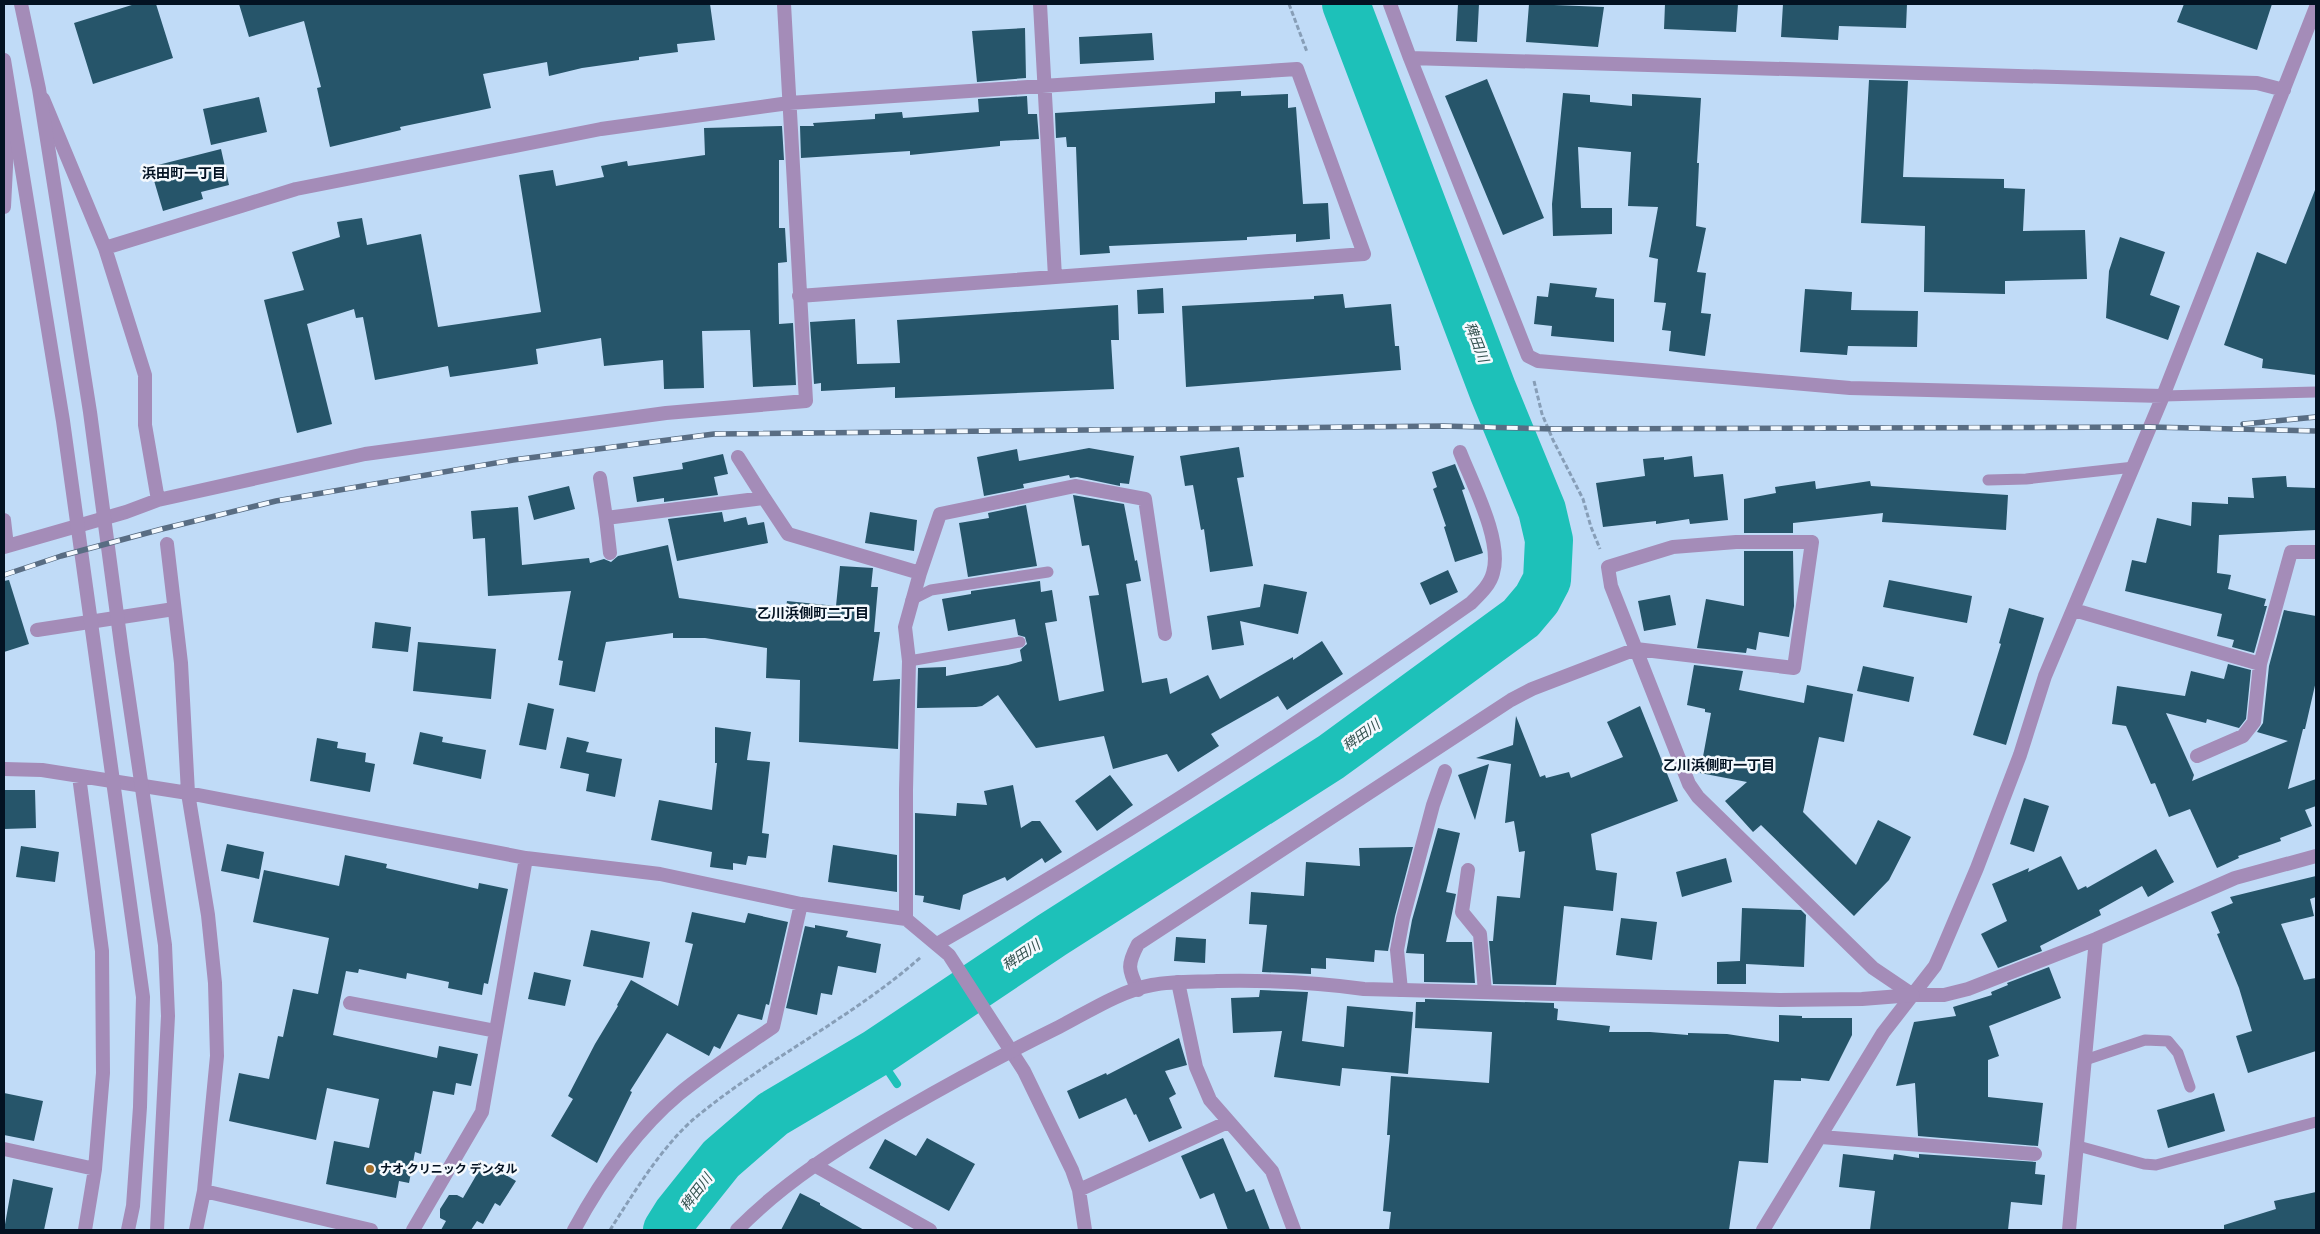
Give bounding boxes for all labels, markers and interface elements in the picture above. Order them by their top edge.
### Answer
district label: 浜田町一丁目 [142,165,226,181]
water label: 稗田川 [1462,320,1493,366]
district label: 乙川浜側町二丁目 [757,605,869,621]
water label: 稗田川 [1339,715,1384,754]
district label: 乙川浜側町一丁目 [1663,757,1775,773]
water label: 稗田川 [999,936,1045,973]
place label: ナオ クリニック デンタル [380,1162,518,1176]
marker: ナオ クリニック デンタル [364,1163,376,1175]
water label: 稗田川 [677,1169,716,1214]

